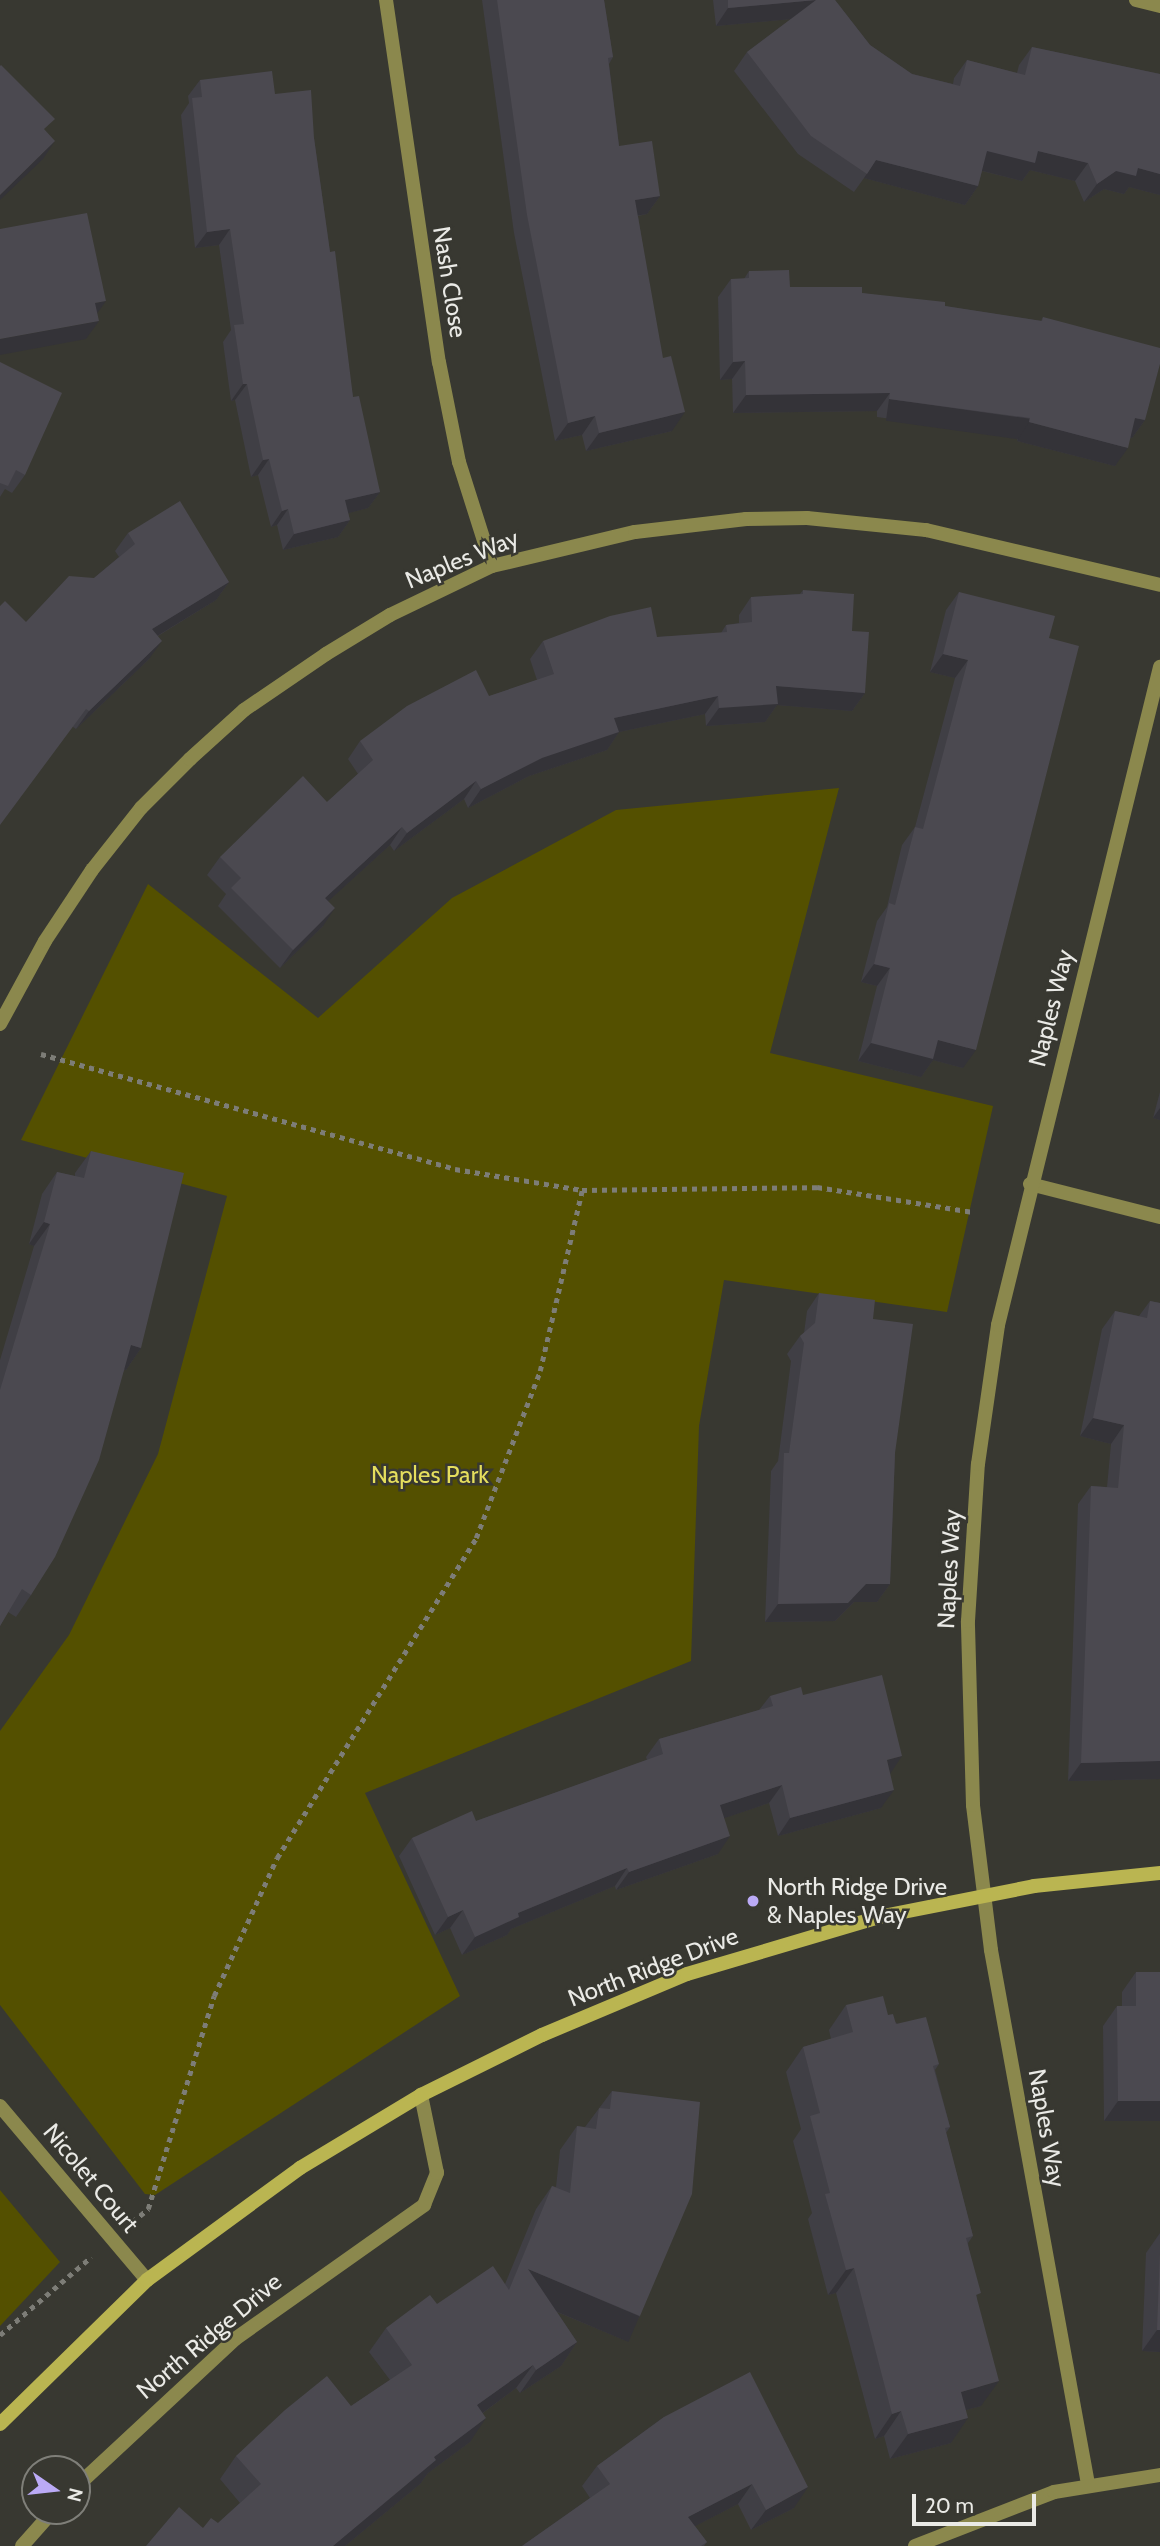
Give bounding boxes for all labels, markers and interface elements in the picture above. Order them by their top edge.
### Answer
street label: Nash Close [427,224,473,340]
street label: Naples Way [401,523,523,595]
street label: Naples Way [1023,946,1079,1070]
park label: Naples Park [371,1461,489,1489]
street label: Naples Way [931,1509,967,1629]
place label: North Ridge Drive & Naples Way [767,1873,947,1929]
marker: North Ridge Drive & Naples Way [745,1893,761,1909]
street label: North Ridge Drive [564,1921,742,2013]
street label: Naples Way [1022,2067,1072,2189]
street label: Nicolet Court [37,2118,145,2238]
street label: North Ridge Drive [131,2267,287,2405]
north arrow [21,2455,91,2525]
scale bar [915,2480,1039,2524]
text: N [62,2485,88,2504]
text: 20 m [925,2493,974,2518]

